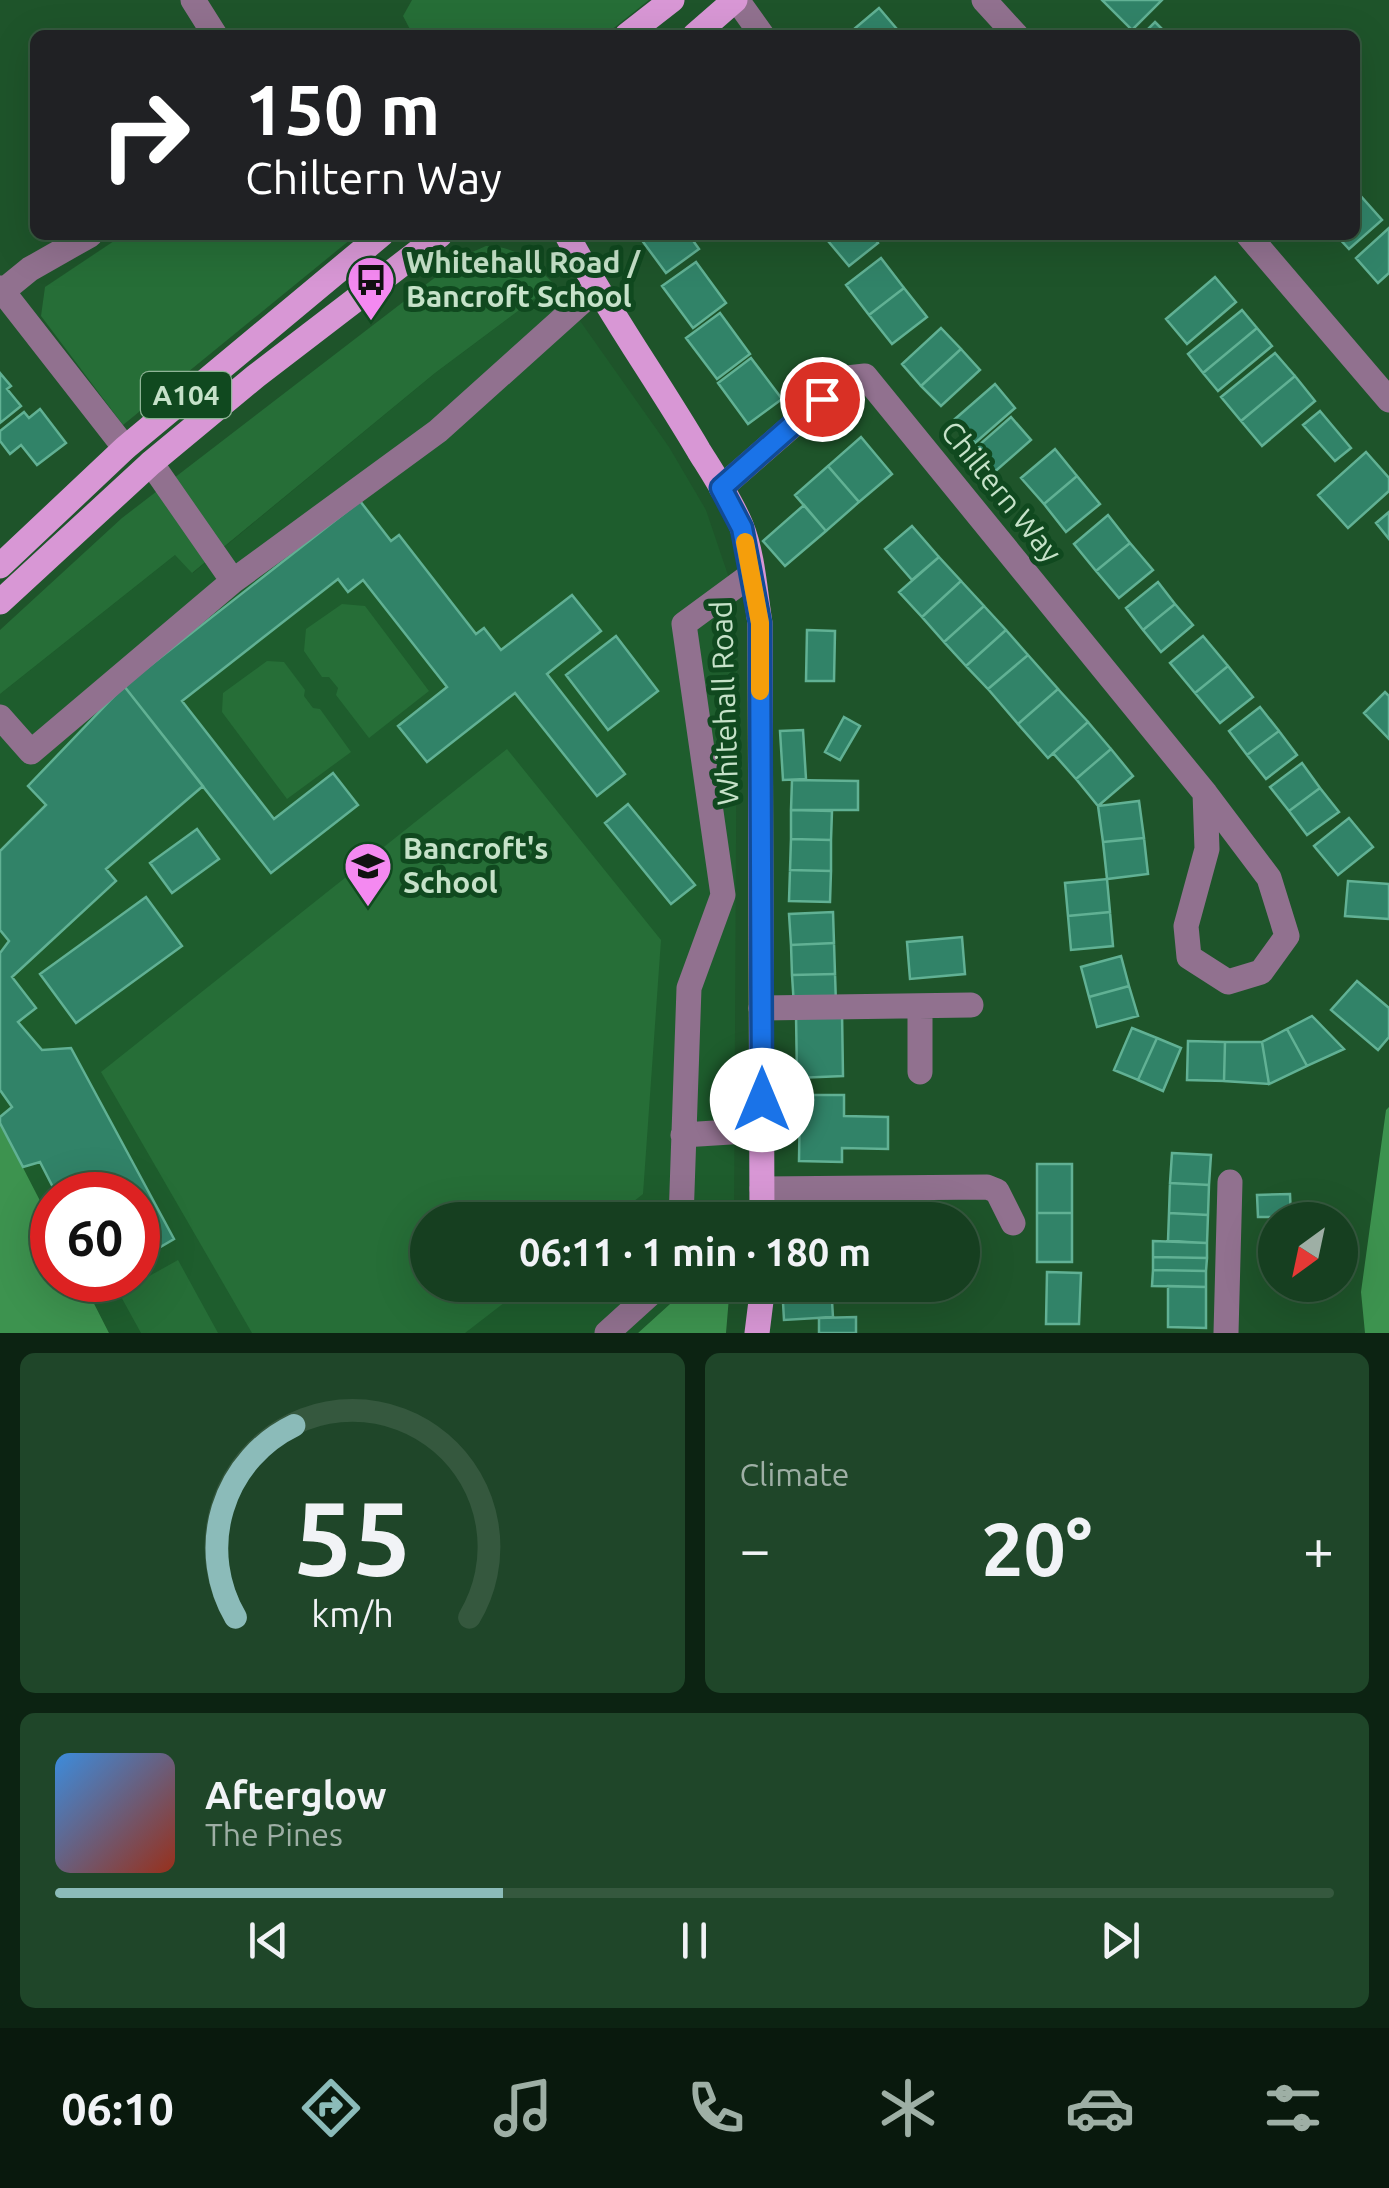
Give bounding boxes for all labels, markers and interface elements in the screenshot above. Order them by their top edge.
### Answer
icon: right [80,70,210,200]
text: 150 m [245,70,440,148]
text: Chiltern Way [245,152,502,203]
place label: Whitehall Road / Bancroft School [406,245,642,313]
bus stop icon: Whitehall Road / Bancroft School [345,254,397,322]
pin [780,357,865,442]
road number: A104 [141,372,231,418]
icon: arrive [795,372,850,427]
street label: Chiltern Way [935,414,1069,569]
street label: Whitehall Road [703,600,745,806]
place label: Bancroft's School [403,831,548,899]
school or university icon: Bancroft's School [342,840,394,908]
position arrow [710,1048,814,1152]
speed limit sign: 60 [30,1172,160,1302]
north arrow [1258,1202,1358,1302]
map controls [1258,1202,1358,1302]
text: 06:11 · 1 min · 180 m [519,1231,871,1273]
text: Climate [740,1456,850,1492]
text: 55 [294,1478,411,1595]
text: 20° [981,1506,1092,1590]
text: − [740,1518,771,1579]
text: + [1303,1518,1334,1579]
text: km/h [311,1594,394,1634]
text: Afterglow [205,1774,387,1816]
text: The Pines [205,1816,343,1852]
icon: previous [241,1913,296,1968]
icon: pause [667,1913,722,1968]
icon: next [1093,1913,1148,1968]
icon: directions [296,2073,366,2143]
icon: music [488,2073,558,2143]
icon: phone [681,2073,751,2143]
icon: climate [873,2073,943,2143]
icon: car [1065,2073,1135,2143]
icon: filters [1258,2073,1328,2143]
text: 06:10 [61,2083,174,2134]

